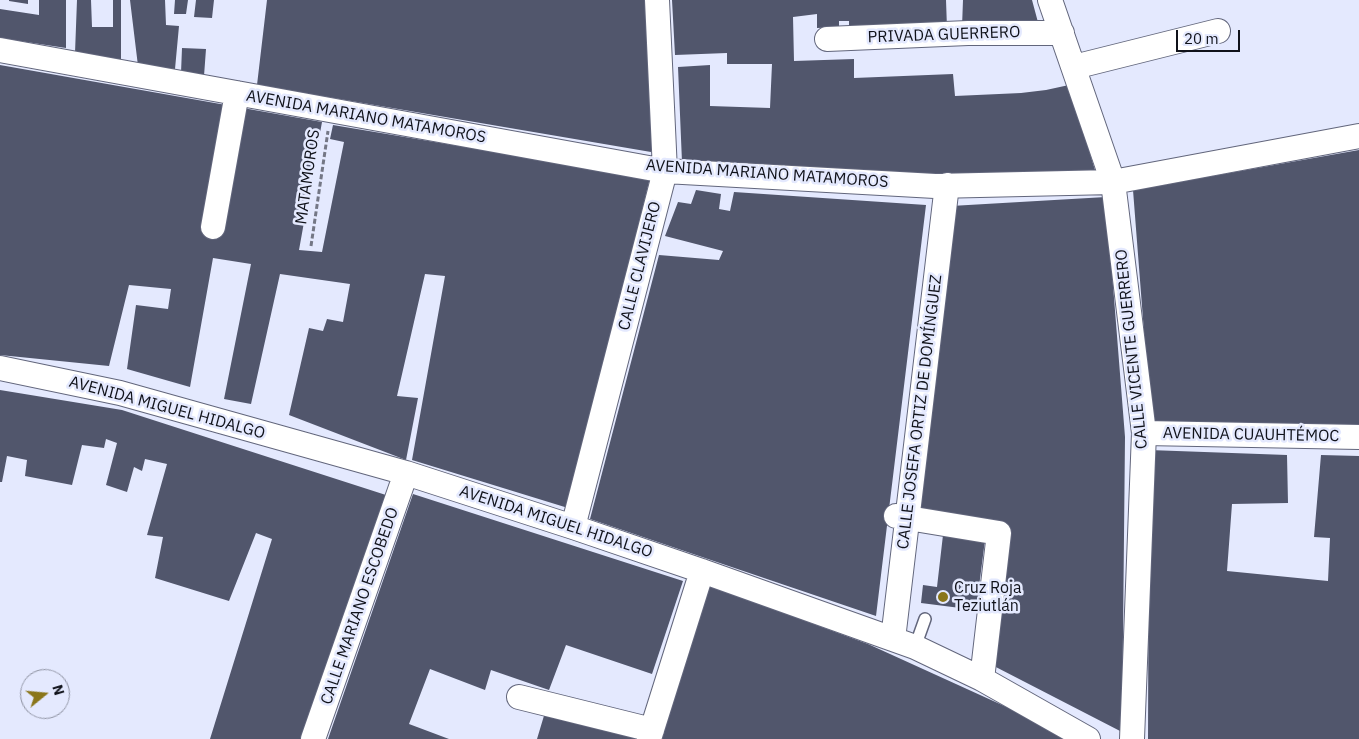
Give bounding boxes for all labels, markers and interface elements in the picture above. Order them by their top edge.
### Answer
scale bar [1179,20,1243,52]
street label: PRIVADA GUERRERO [867,23,1021,47]
text: 20 m [1184,29,1219,48]
street label: AVENIDA MARIANO MATAMOROS [245,86,487,148]
street label: MATAMOROS [292,128,324,226]
street label: AVENIDA MARIANO MATAMOROS [645,156,889,192]
street label: CALLE CLAVIJERO [615,200,665,332]
street label: CALLE VICENTE GUERRERO [1112,248,1152,450]
street label: CALLE JOSEFA ORTIZ DE DOMÍNGUEZ [894,274,946,550]
street label: AVENIDA MIGUEL HIDALGO [67,373,267,443]
street label: AVENIDA CUAUHTÉMOC [1163,424,1339,446]
street label: AVENIDA MIGUEL HIDALGO [457,482,655,562]
street label: CALLE MARIANO ESCOBEDO [317,505,403,707]
place label: Cruz Roja Teziutlán [954,578,1022,616]
marker: Cruz Roja Teziutlán [936,590,950,604]
north arrow [20,669,70,719]
text: N [48,682,68,697]

